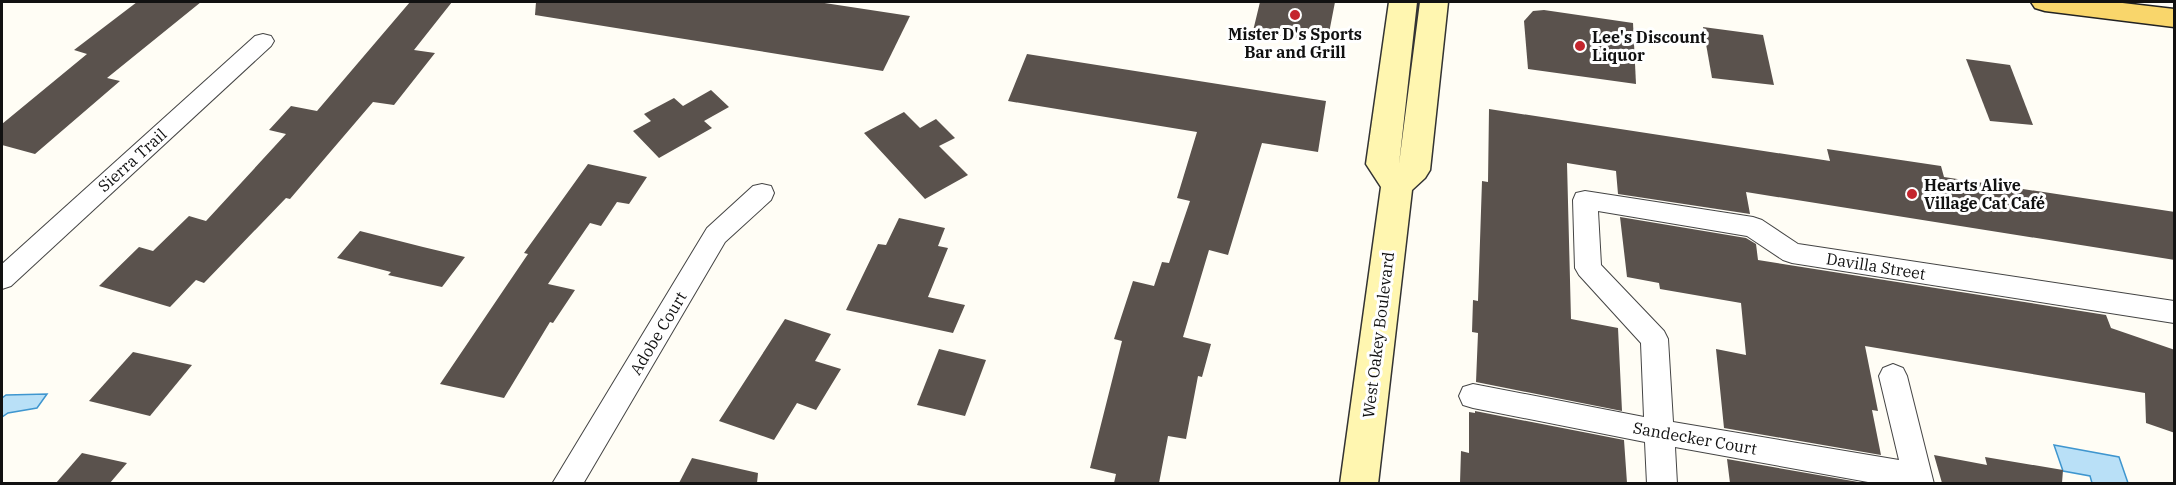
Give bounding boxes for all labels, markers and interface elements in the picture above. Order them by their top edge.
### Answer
marker: Mister D's Sports Bar and Grill [1288,8,1302,22]
place label: Mister D's Sports Bar and Grill [1228,24,1362,62]
place label: Lee's Discount Liquor [1592,27,1706,65]
marker: Lee's Discount Liquor [1573,39,1587,53]
street label: Sierra Trail [94,124,171,196]
place label: Hearts Alive Village Cat Café [1924,175,2045,213]
marker: Hearts Alive Village Cat Café [1905,187,1919,201]
street label: Davilla Street [1825,248,1927,284]
street label: West Oakey Boulevard [1358,250,1398,419]
street label: Adobe Court [625,287,691,378]
street label: Sandecker Court [1631,417,1759,459]

